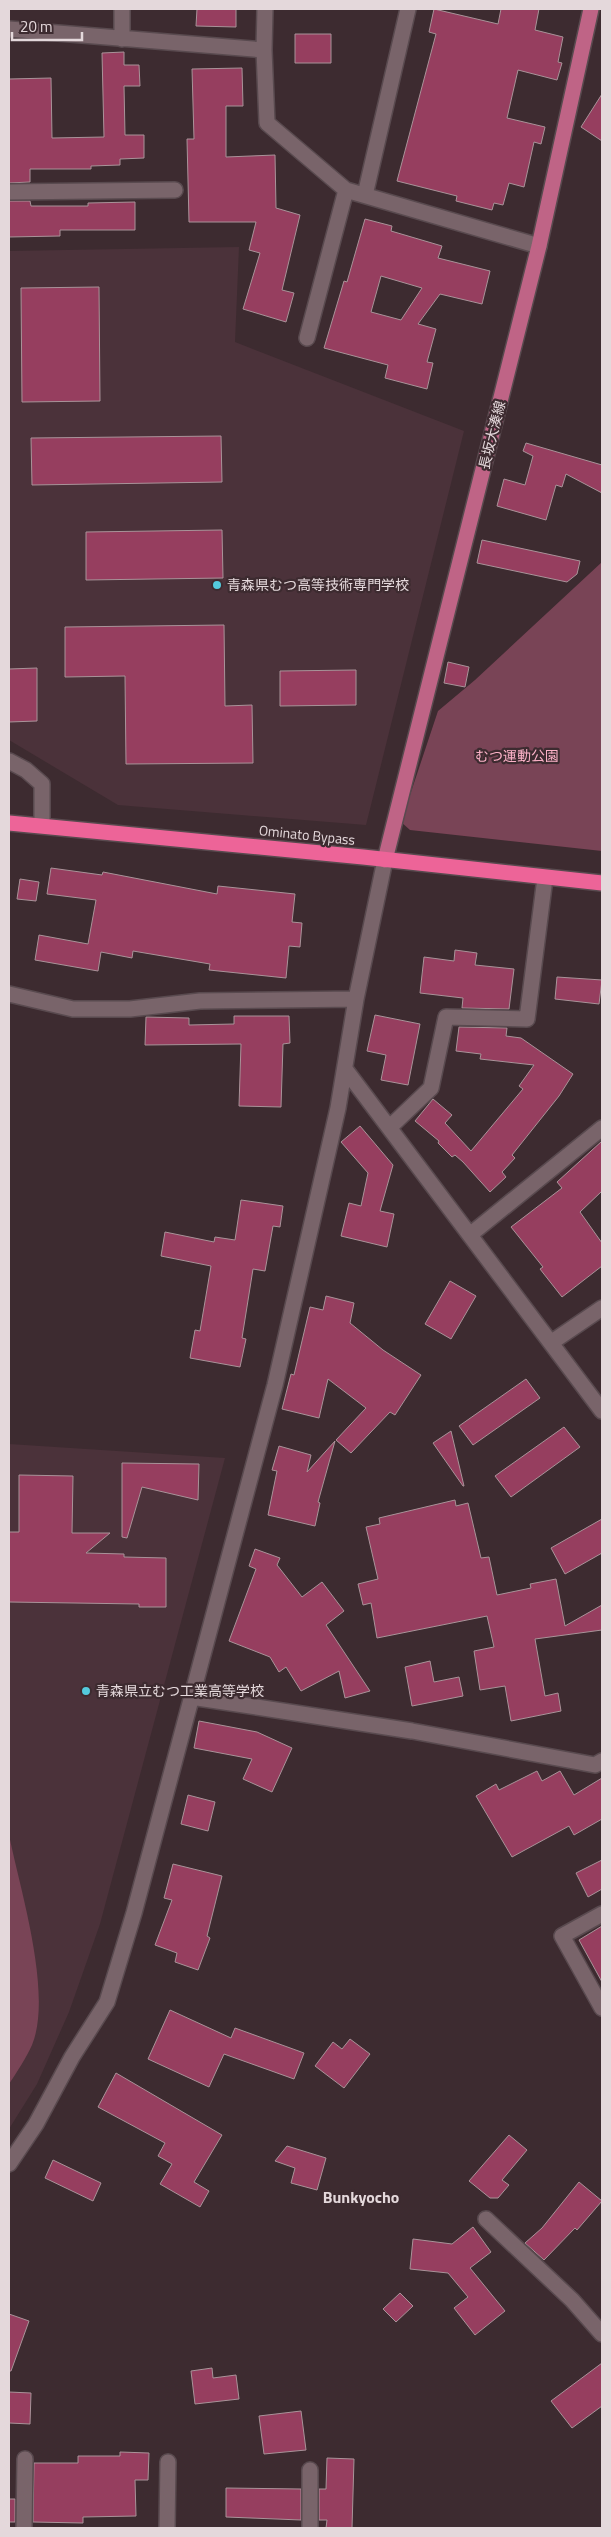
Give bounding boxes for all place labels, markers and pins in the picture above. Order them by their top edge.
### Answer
place label: 青森県むつ高等技術専門学校 [227,574,409,595]
marker: 青森県むつ高等技術専門学校 [211,579,223,591]
place label: 青森県立むつ工業高等学校 [96,1680,264,1701]
marker: 青森県立むつ工業高等学校 [80,1685,92,1697]

